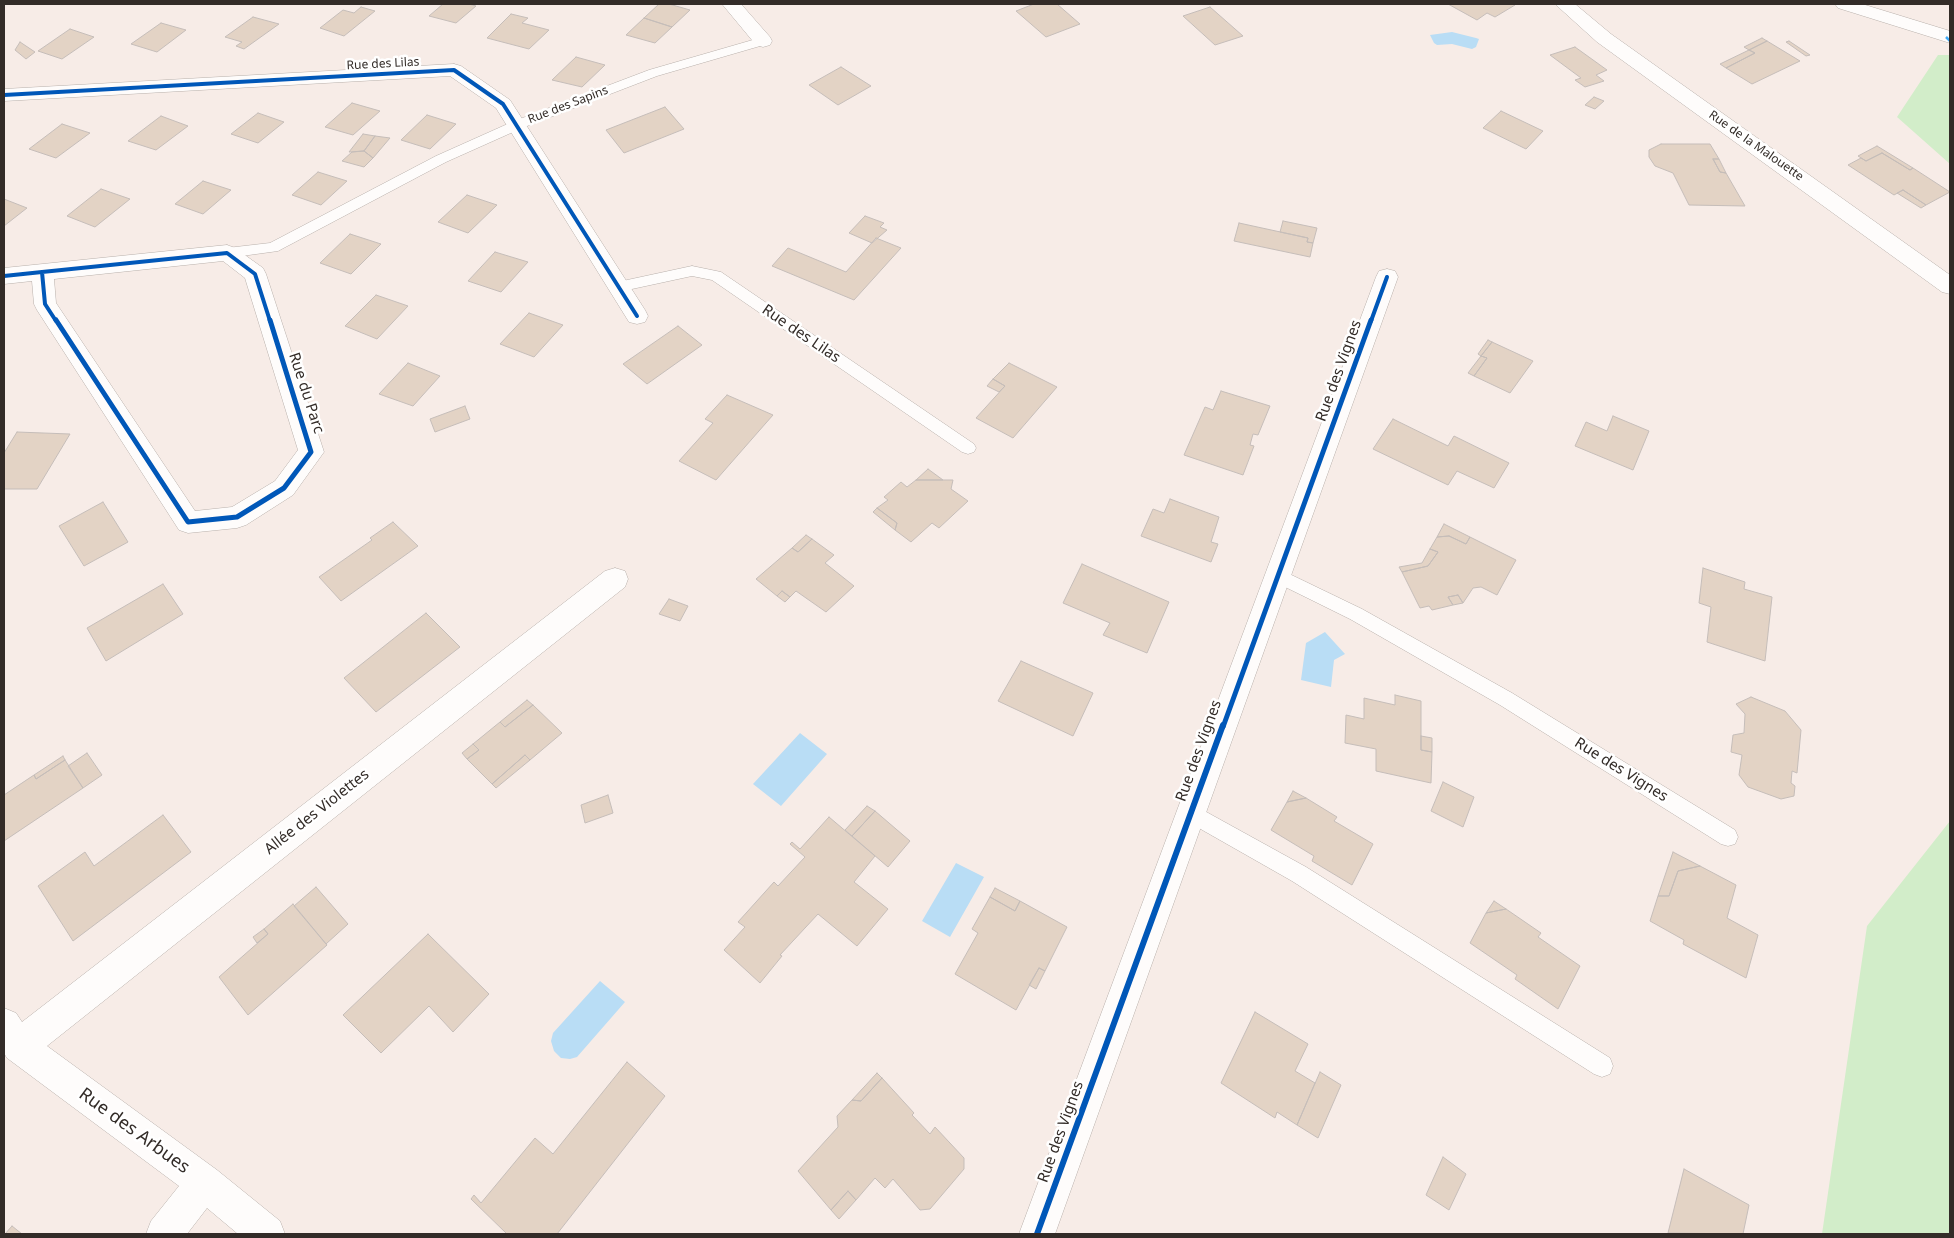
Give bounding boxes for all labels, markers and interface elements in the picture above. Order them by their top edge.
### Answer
street label: Rue des Lilas [346,55,420,73]
street label: Rue des Sapins [526,83,610,127]
street label: Rue de la Malouette [1706,108,1806,184]
street label: Rue des Lilas [758,301,844,367]
street label: Rue des Vignes [1312,318,1366,424]
street label: Rue du Parc [284,350,328,436]
street label: Rue des Vignes [1172,698,1226,804]
street label: Rue des Vignes [1571,734,1671,806]
street label: Allée des Violettes [261,766,373,858]
street label: Rue des Vignes [1034,1079,1088,1185]
street label: Rue des Arbues [74,1084,194,1178]

